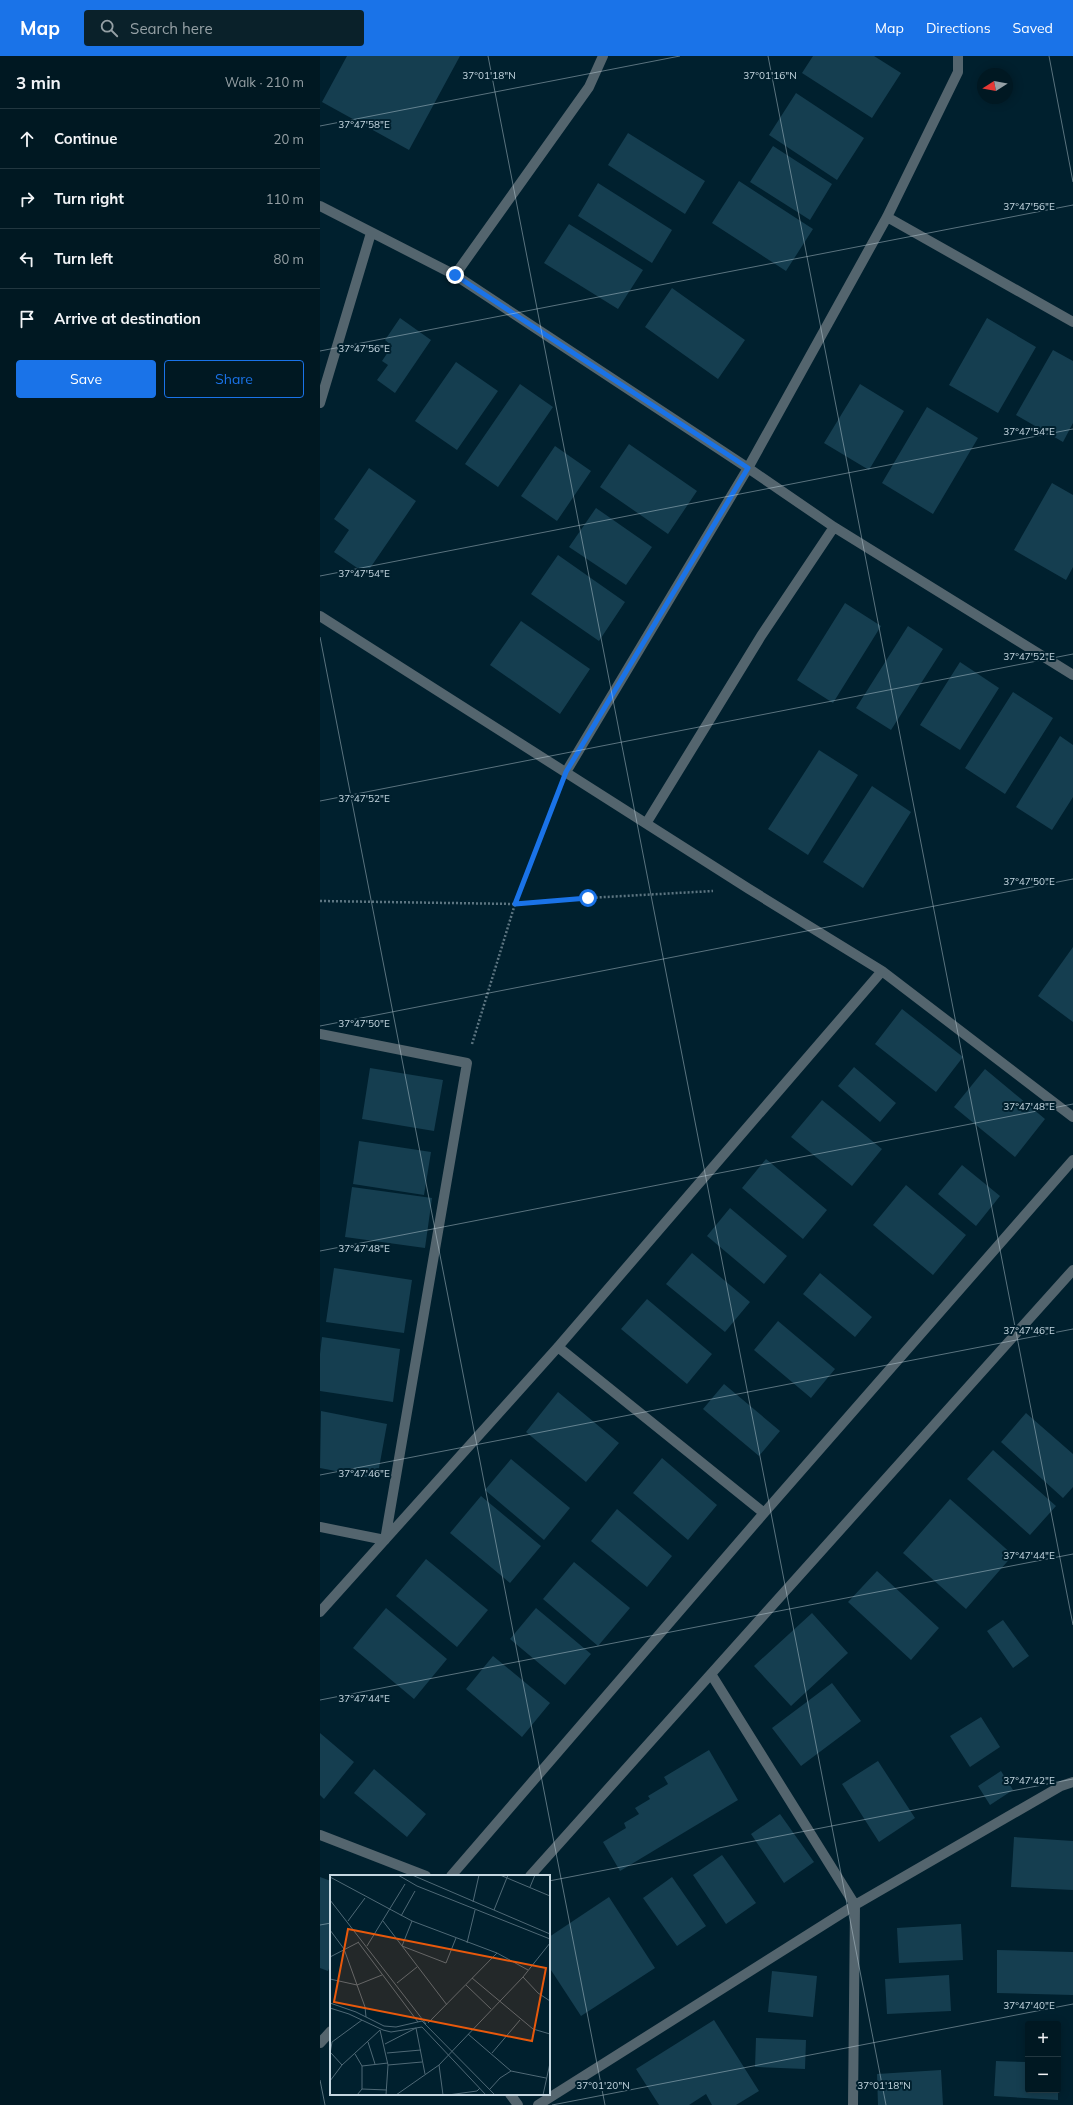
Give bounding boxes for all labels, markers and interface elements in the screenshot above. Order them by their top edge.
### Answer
search box [84,10,364,46]
text: Map [20,16,60,40]
icon: search [98,17,120,39]
text: Search here [130,19,213,38]
text: Map [875,19,904,37]
text: Directions [926,19,991,37]
text: Saved [1013,19,1053,37]
north arrow [977,68,1013,104]
text: 37°01'18"N [462,69,516,82]
text: 37°01'16"N [743,69,797,82]
text: 3 min [16,72,61,93]
text: Walk · 210 m [225,74,304,90]
text: 37°47'58"E [338,118,390,131]
icon: ahead [16,128,38,150]
text: Continue [54,129,117,148]
text: 20 m [274,131,304,147]
icon: right [16,188,38,210]
text: Turn right [54,189,124,208]
text: 110 m [266,191,304,207]
text: 37°47'56"E [1003,200,1055,213]
icon: left [16,248,38,270]
text: Turn left [54,249,113,268]
text: 80 m [274,251,304,267]
route end [446,266,464,284]
icon: arrive [16,308,38,330]
text: Arrive at destination [54,309,201,328]
text: 37°47'56"E [338,342,390,355]
button: Save [16,360,156,398]
button: Share [164,360,304,398]
text: 37°47'54"E [1003,425,1055,438]
text: 37°47'54"E [338,567,390,580]
text: 37°47'52"E [1003,650,1055,663]
text: 37°47'52"E [338,792,390,805]
text: 37°47'50"E [1003,875,1055,888]
route start [579,889,597,907]
text: 37°47'50"E [338,1017,390,1030]
text: 37°47'48"E [1003,1100,1055,1113]
text: 37°47'48"E [338,1242,390,1255]
text: 37°47'46"E [1003,1324,1055,1337]
text: 37°47'46"E [338,1467,390,1480]
text: 37°47'44"E [1003,1549,1055,1562]
text: 37°47'44"E [338,1692,390,1705]
text: 37°47'42"E [1003,1774,1055,1787]
inset map [330,1875,550,2095]
text: 37°47'40"E [1003,1999,1055,2012]
map controls [1025,2021,1061,2093]
button: + [1025,2021,1061,2057]
button: − [1025,2057,1061,2093]
text: 37°01'20"N [576,2079,630,2092]
text: 37°01'18"N [857,2079,911,2092]

